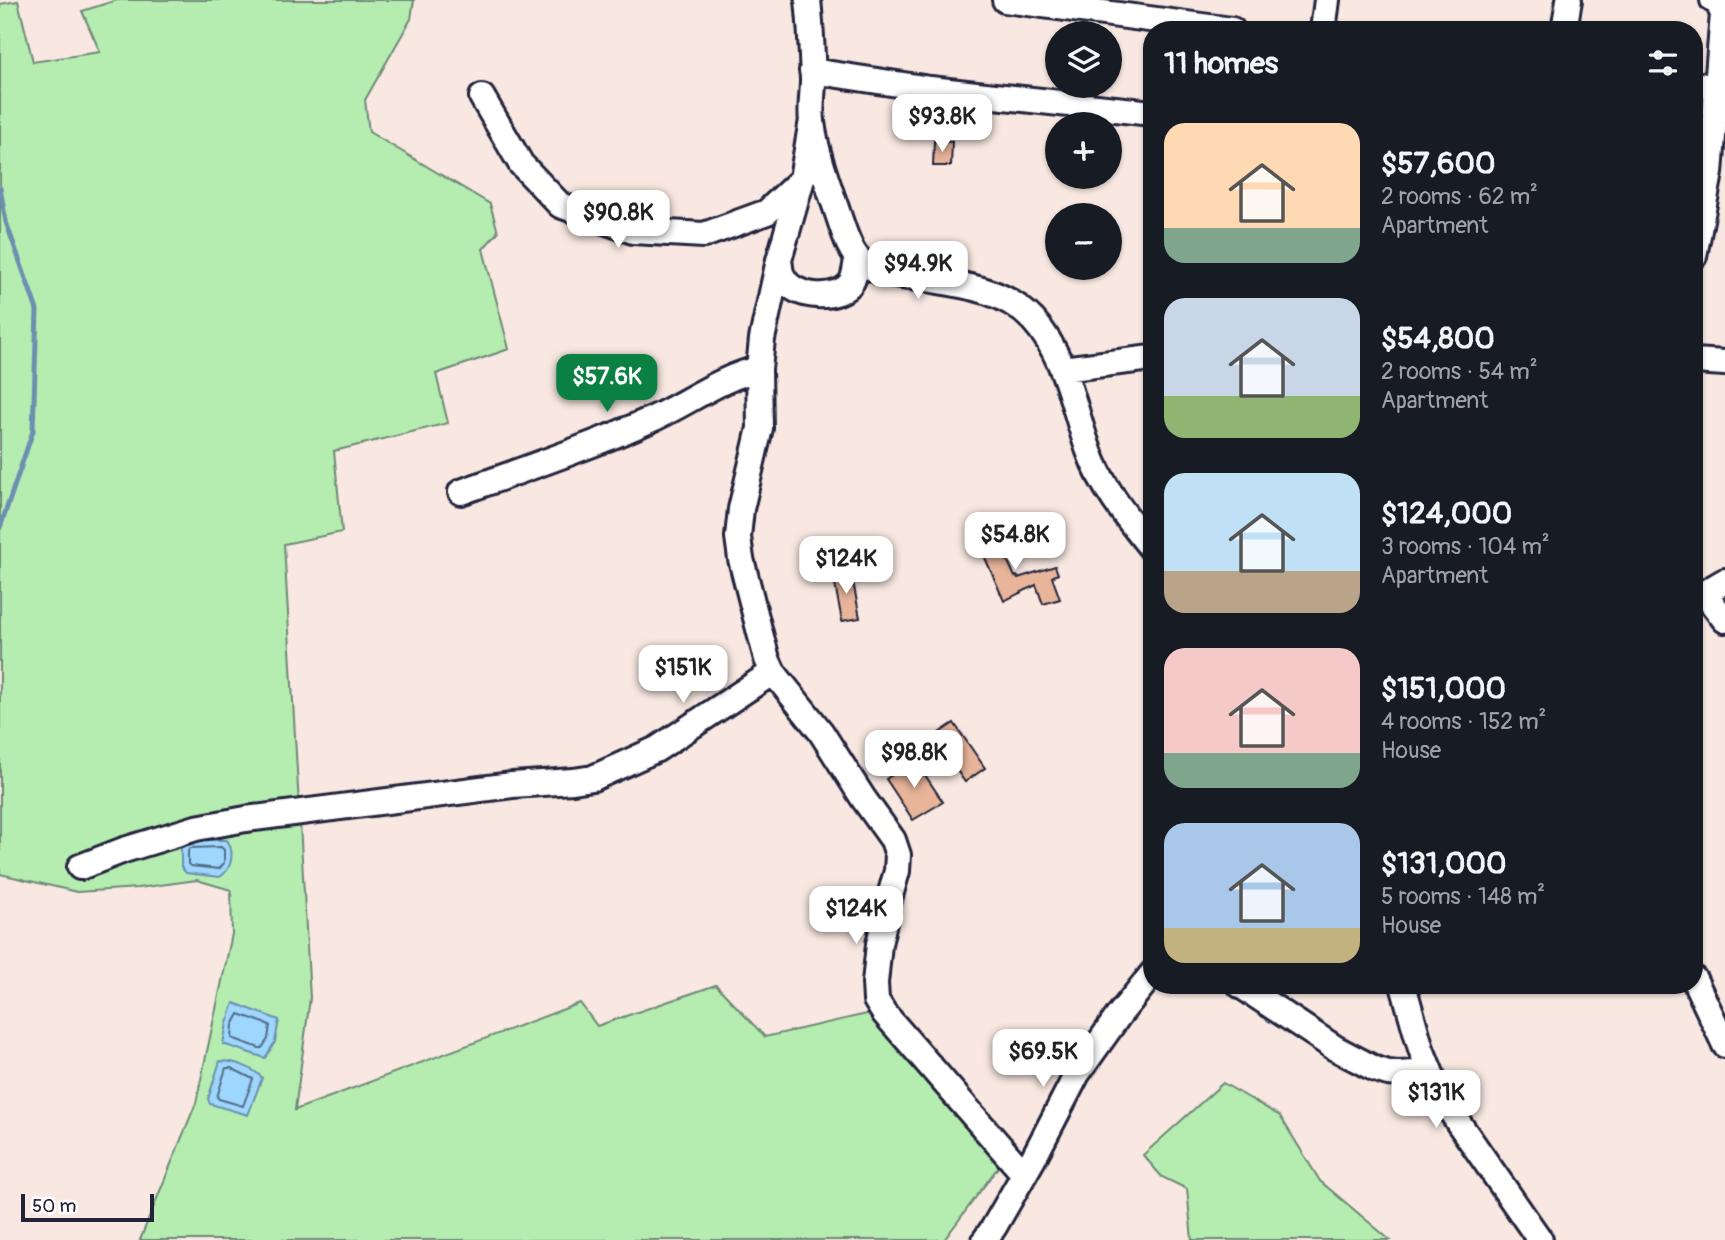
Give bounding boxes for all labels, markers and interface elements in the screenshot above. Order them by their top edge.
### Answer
map controls [1045,21,1122,280]
button: layers [1045,21,1122,98]
icon: filters [1644,44,1682,82]
text: 11 homes [1164,45,1278,82]
pin: $93.8K [885,94,999,154]
text: $93.8K [908,102,976,131]
button: + [1045,112,1122,189]
text: $57,600 [1381,145,1495,182]
icon: home [1220,151,1304,235]
text: 2 rooms · 62 m² [1381,182,1538,211]
pin: $90.8K [561,190,675,250]
text: $90.8K [583,198,653,227]
button: − [1045,203,1122,280]
text: Apartment [1381,211,1488,240]
pin: $94.9K [861,242,975,301]
text: $94.9K [884,249,952,278]
text: $54,800 [1381,320,1495,357]
icon: home [1220,326,1304,410]
pin: $57.6K [550,354,664,414]
text: 2 rooms · 54 m² [1381,357,1538,386]
text: $57.6K [572,362,642,391]
text: Apartment [1381,386,1488,415]
text: $124,000 [1381,495,1512,532]
icon: home [1220,501,1304,585]
pin: $54.8K [958,512,1072,572]
text: $54.8K [981,520,1049,549]
text: 3 rooms · 104 m² [1381,532,1550,561]
pin: $124K [797,536,895,596]
text: $124K [815,544,877,573]
text: Apartment [1381,561,1488,590]
pin: $151K [634,646,732,705]
text: $151K [655,653,711,682]
text: $151,000 [1381,670,1506,707]
icon: home [1220,676,1304,760]
text: 4 rooms · 152 m² [1381,707,1547,736]
pin: $98.8K [857,730,971,790]
text: House [1381,736,1441,765]
text: $98.8K [881,738,947,767]
text: $131,000 [1381,845,1507,882]
icon: home [1220,851,1304,935]
text: 5 rooms · 148 m² [1381,882,1545,911]
pin: $124K [807,886,905,946]
text: $124K [825,894,887,923]
text: House [1381,911,1441,940]
pin: $69.5K [986,1030,1100,1089]
text: $69.5K [1008,1037,1078,1066]
pin: $131K [1387,1070,1485,1130]
text: $131K [1407,1078,1465,1107]
scale bar [21,1191,154,1223]
text: 50 m [32,1194,76,1218]

